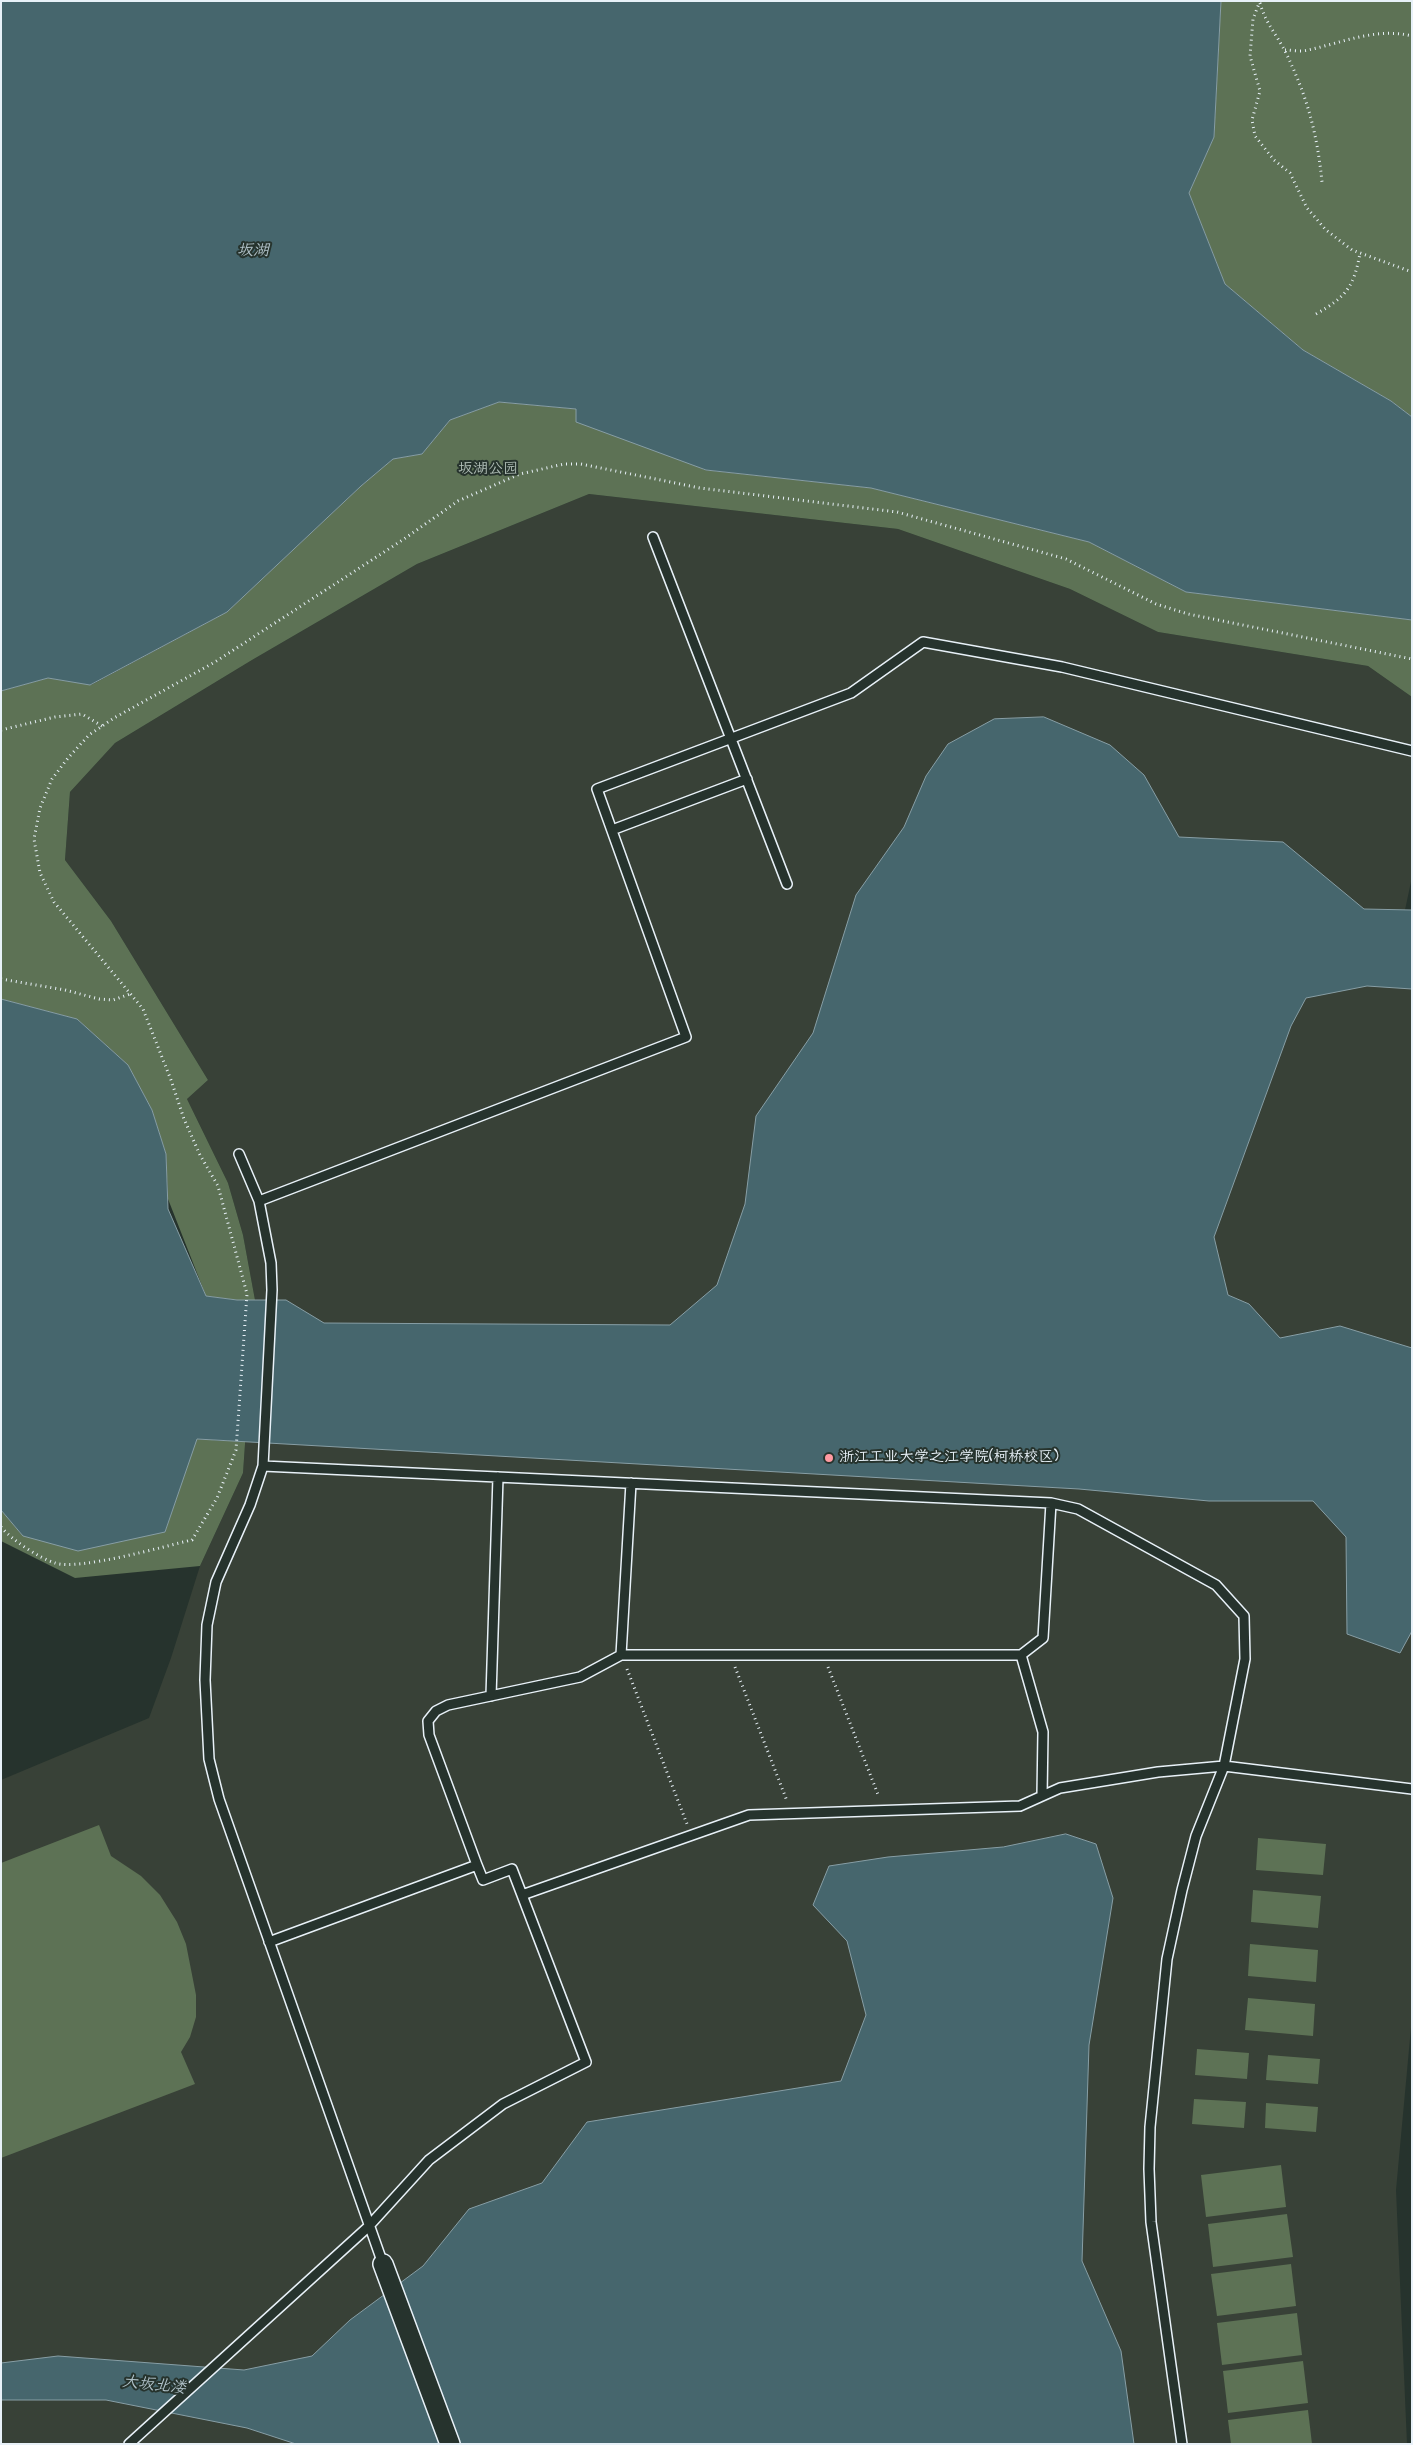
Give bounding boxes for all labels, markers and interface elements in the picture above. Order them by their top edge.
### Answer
water label: 坂湖 [237,242,269,262]
park label: 坂湖公园 [458,461,518,479]
place label: 浙江工业大学之江学院(柯桥校区) [839,1449,1059,1467]
marker: 浙江工业大学之江学院(柯桥校区) [823,1452,835,1464]
water label: 大坂北溇 [121,2373,187,2399]

